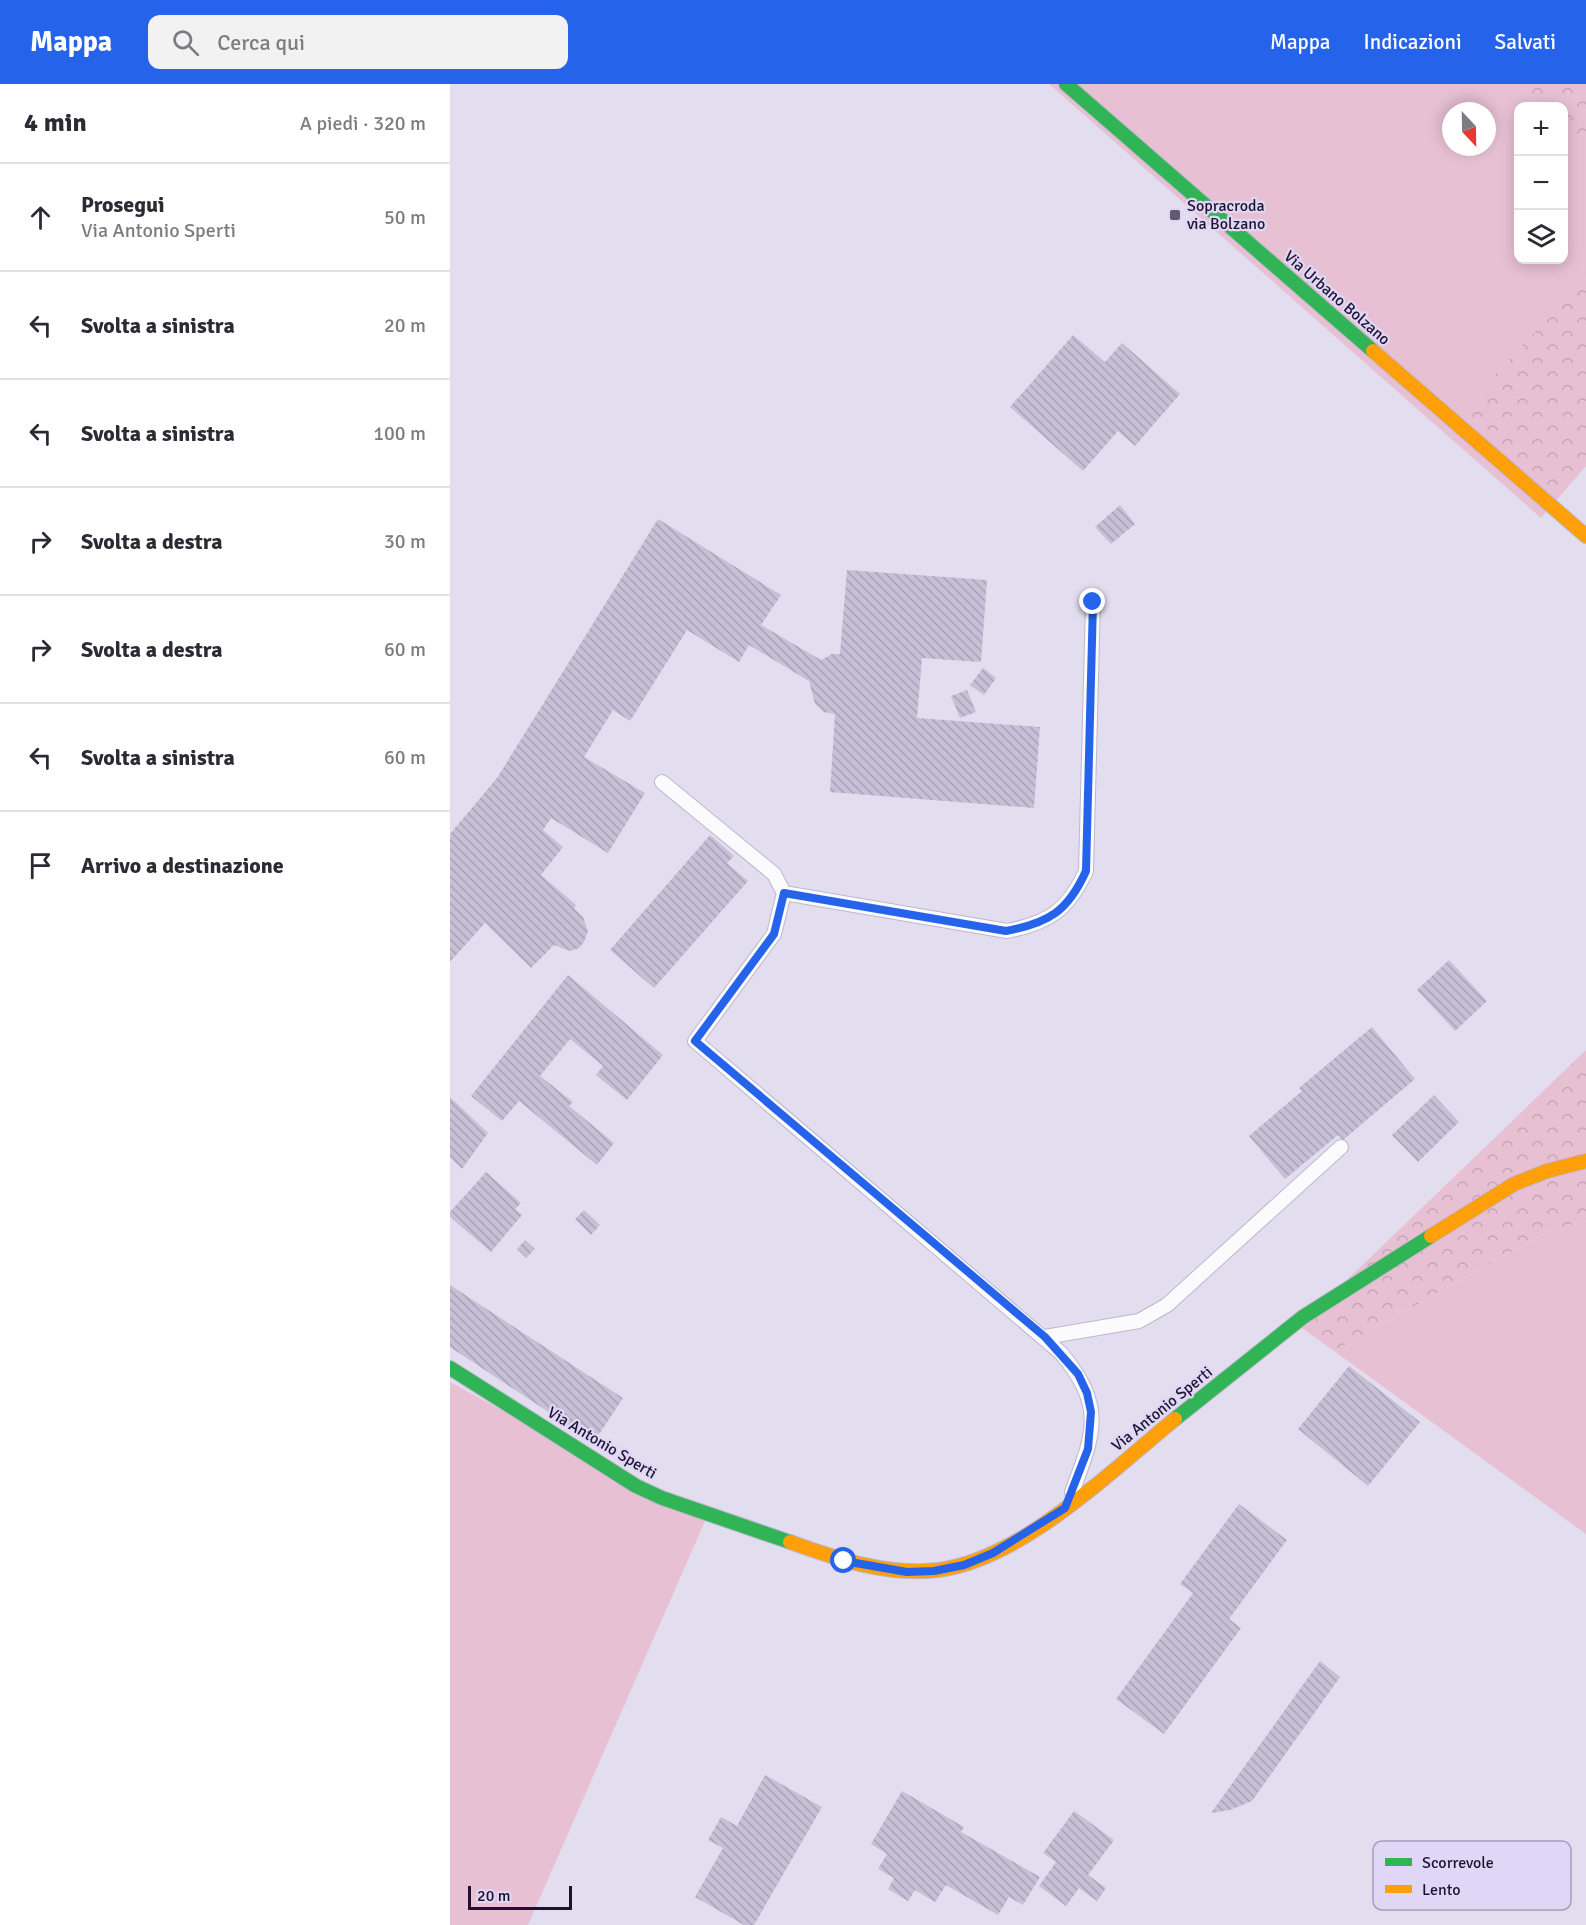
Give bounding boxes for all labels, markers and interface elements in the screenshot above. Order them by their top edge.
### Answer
search box [148,15,568,69]
text: Mappa [30,25,112,59]
icon: search [169,26,202,59]
text: Cerca qui [217,29,305,56]
text: Mappa [1270,29,1331,55]
text: Indicazioni [1364,29,1462,55]
text: Salvati [1495,29,1556,55]
north arrow [1442,102,1496,156]
map controls [1514,102,1568,264]
button: + [1514,102,1568,156]
text: 4 min [24,107,87,139]
text: A piedi · 320 m [300,111,426,136]
button: − [1514,156,1568,210]
text: Prosegui [81,191,165,218]
place label: Sopracroda via Bolzano [1187,196,1265,234]
icon: ahead [24,201,57,234]
text: 50 m [384,205,426,230]
marker: Sopracroda via Bolzano [1168,208,1182,222]
button: layers [1514,210,1568,264]
text: Via Antonio Sperti [81,218,236,243]
street label: Via Urbano Bolzano [1280,246,1394,350]
icon: left [24,309,57,342]
text: Svolta a sinistra [81,312,235,339]
text: 20 m [384,313,426,338]
icon: left [24,417,57,450]
text: Svolta a sinistra [81,420,235,447]
text: 100 m [373,421,426,446]
icon: right [24,525,57,558]
text: Svolta a destra [81,528,222,555]
text: 30 m [384,529,426,554]
route end [1079,588,1105,614]
icon: right [24,633,57,666]
text: Svolta a destra [81,636,222,663]
text: 60 m [384,637,426,662]
icon: left [24,741,57,774]
text: Svolta a sinistra [81,744,235,771]
text: 60 m [384,745,426,770]
icon: arrive [24,849,57,882]
text: Arrivo a destinazione [81,852,284,879]
street label: Via Antonio Sperti [1108,1362,1216,1456]
street label: Via Antonio Sperti [544,1402,660,1484]
route start [830,1547,856,1573]
legend [1373,1841,1571,1910]
text: Scorrevole [1422,1853,1494,1873]
text: Lento [1422,1880,1460,1900]
scale bar [468,1883,572,1910]
text: 20 m [477,1886,511,1906]

